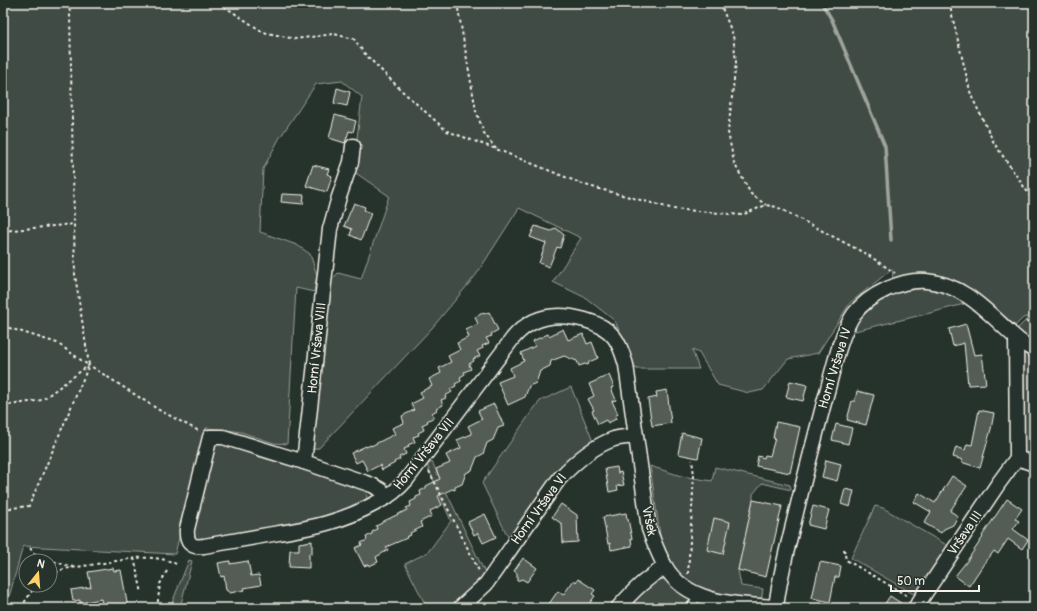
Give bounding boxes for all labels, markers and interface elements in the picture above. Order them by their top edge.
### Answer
street label: Horní Vršava VIII [304,302,330,394]
street label: Horní Vršava IV [815,325,855,411]
street label: Horní Vršava VII [390,415,458,493]
street label: Horní Vršava VI [508,470,570,548]
street label: Vršek [638,505,660,538]
street label: Vršava III [944,508,986,558]
north arrow [18,553,58,593]
text: N [35,557,47,571]
scale bar [891,567,979,593]
text: 50 m [897,574,925,589]

